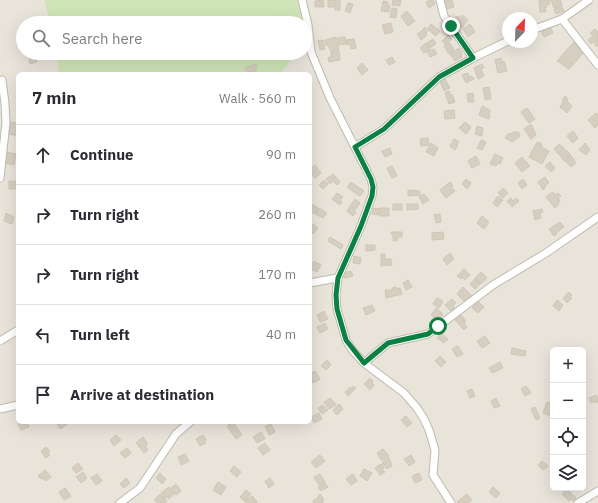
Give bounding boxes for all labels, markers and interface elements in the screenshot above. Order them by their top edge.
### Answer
north arrow [502,12,538,48]
search box [16,16,312,60]
route end [442,17,460,35]
icon: search [30,27,52,49]
text: Search here [62,29,142,48]
text: 7 min [32,87,76,109]
text: Walk · 560 m [219,90,296,107]
icon: ahead [32,144,54,166]
text: Continue [70,145,134,164]
text: 90 m [266,146,296,163]
icon: right [32,204,54,226]
text: Turn right [70,205,139,224]
text: 260 m [258,206,296,223]
icon: right [32,264,54,286]
text: Turn right [70,265,139,284]
text: 170 m [258,266,296,283]
route start [429,317,447,335]
icon: left [32,324,54,346]
text: Turn left [70,325,130,344]
text: 40 m [266,326,296,343]
map controls [550,347,586,491]
button: + [550,347,586,383]
button: − [550,383,586,419]
icon: arrive [32,384,54,406]
text: Arrive at destination [70,385,214,404]
button: locate [550,419,586,455]
button: layers [550,455,586,491]

